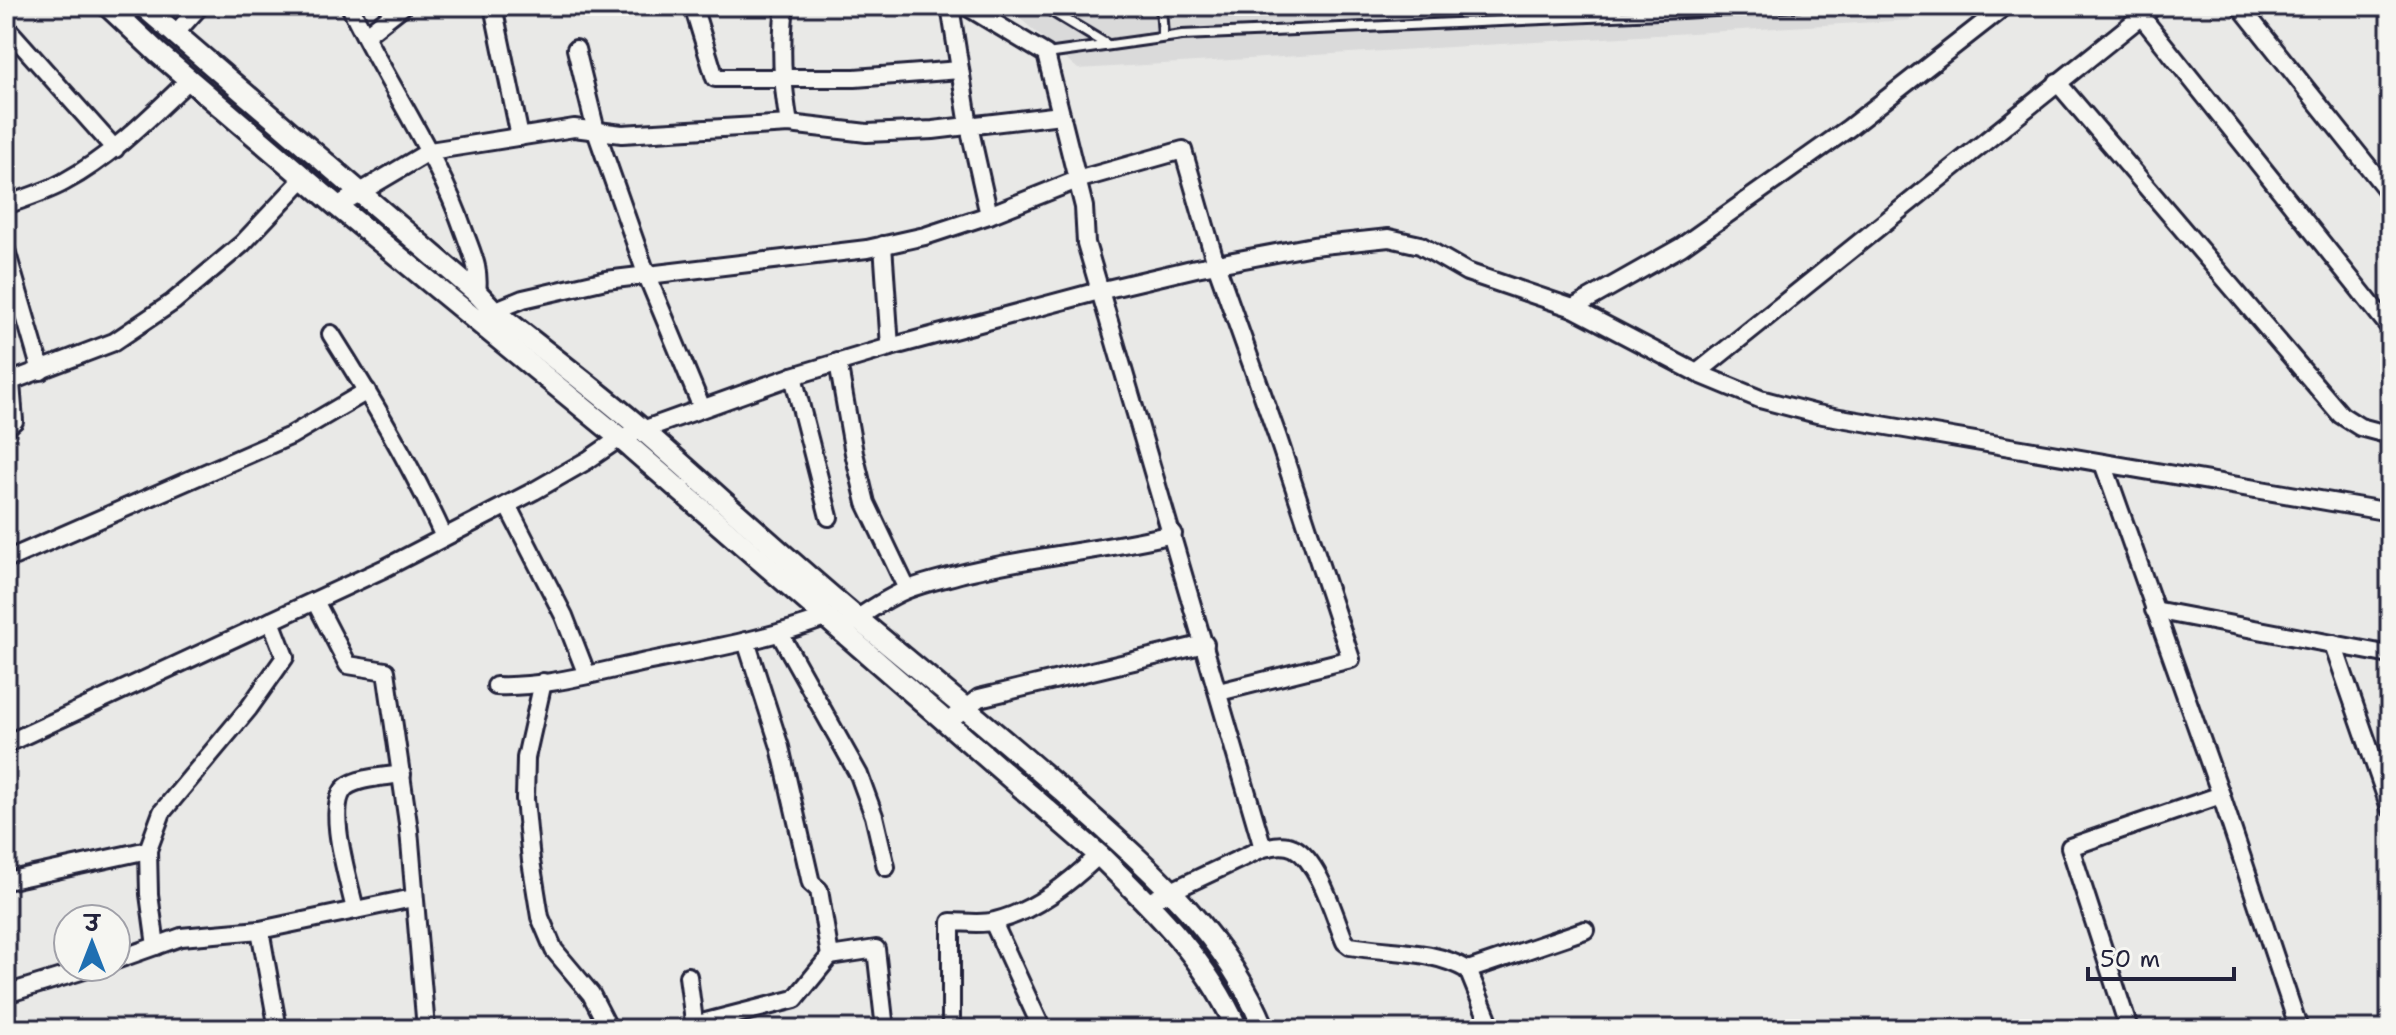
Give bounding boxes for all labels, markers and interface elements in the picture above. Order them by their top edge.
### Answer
north arrow [52,903,132,983]
text: उ [83,909,102,938]
scale bar [2088,931,2234,981]
text: 50 m [2100,943,2160,975]

